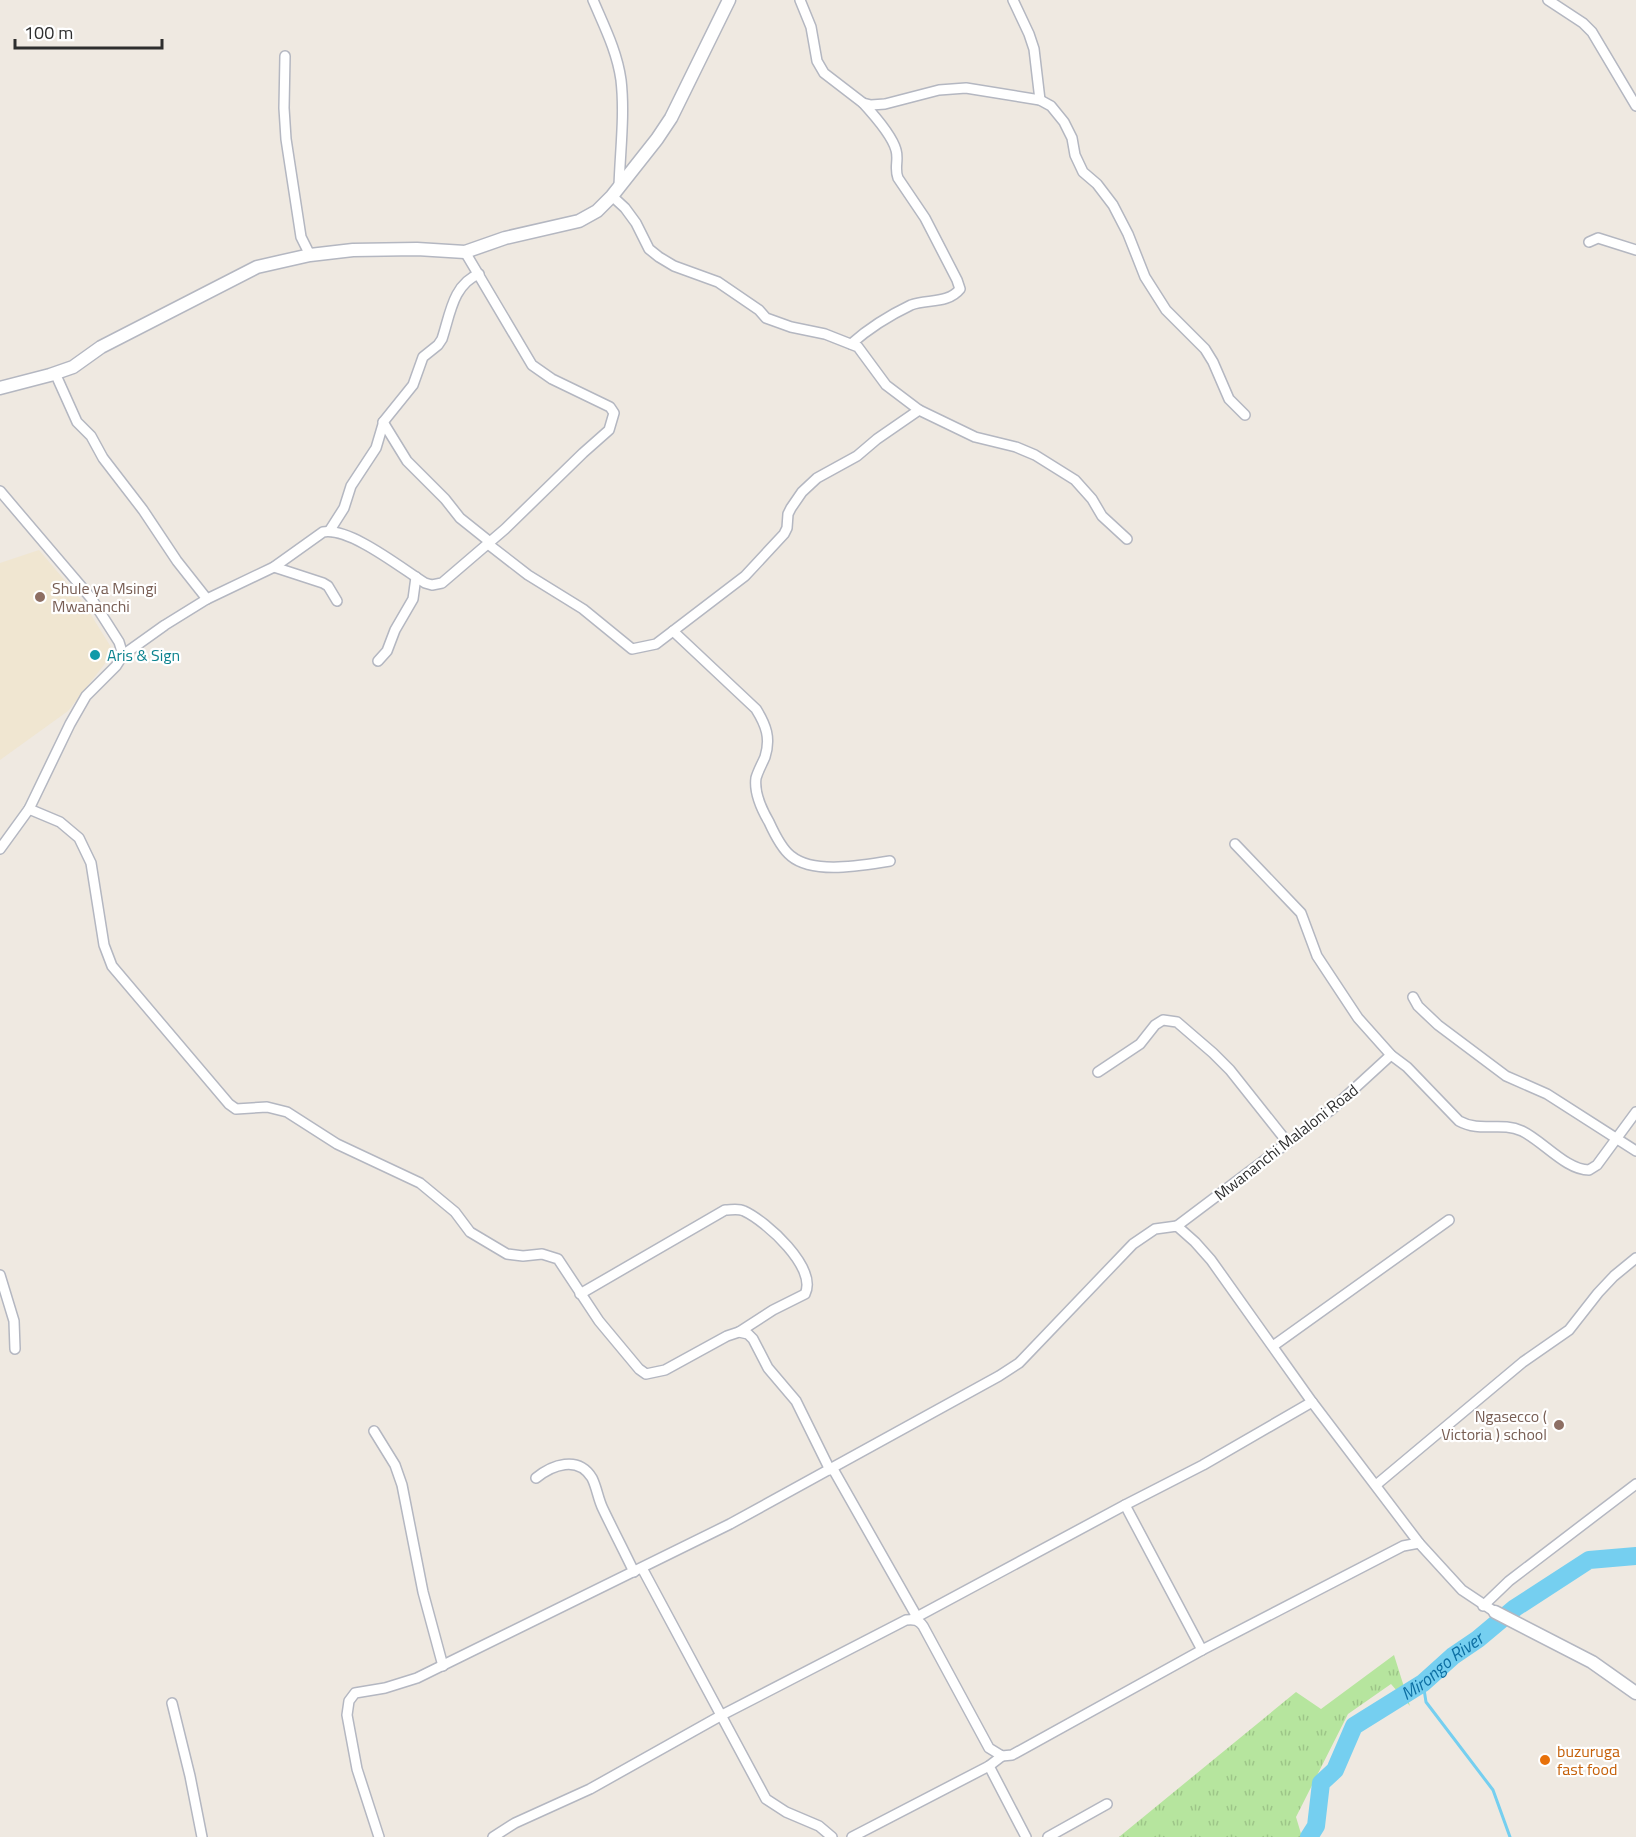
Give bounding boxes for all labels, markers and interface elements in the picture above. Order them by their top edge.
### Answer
scale bar [15,12,162,50]
text: 100 m [24,19,73,46]
place label: Shule ya Msingi Mwananchi [52,576,157,618]
marker: Shule ya Msingi Mwananchi [33,590,47,604]
place label: Aris & Sign [107,643,180,667]
marker: Aris & Sign [88,648,102,662]
street label: Mwananchi Malaloni Road [1209,1078,1363,1206]
place label: Ngasecco ( Victoria ) school [1441,1404,1547,1446]
marker: Ngasecco ( Victoria ) school [1552,1418,1566,1432]
water label: Mirongo River [1395,1624,1491,1707]
place label: buzuruga fast food [1557,1739,1620,1781]
marker: buzuruga fast food [1538,1753,1552,1767]

